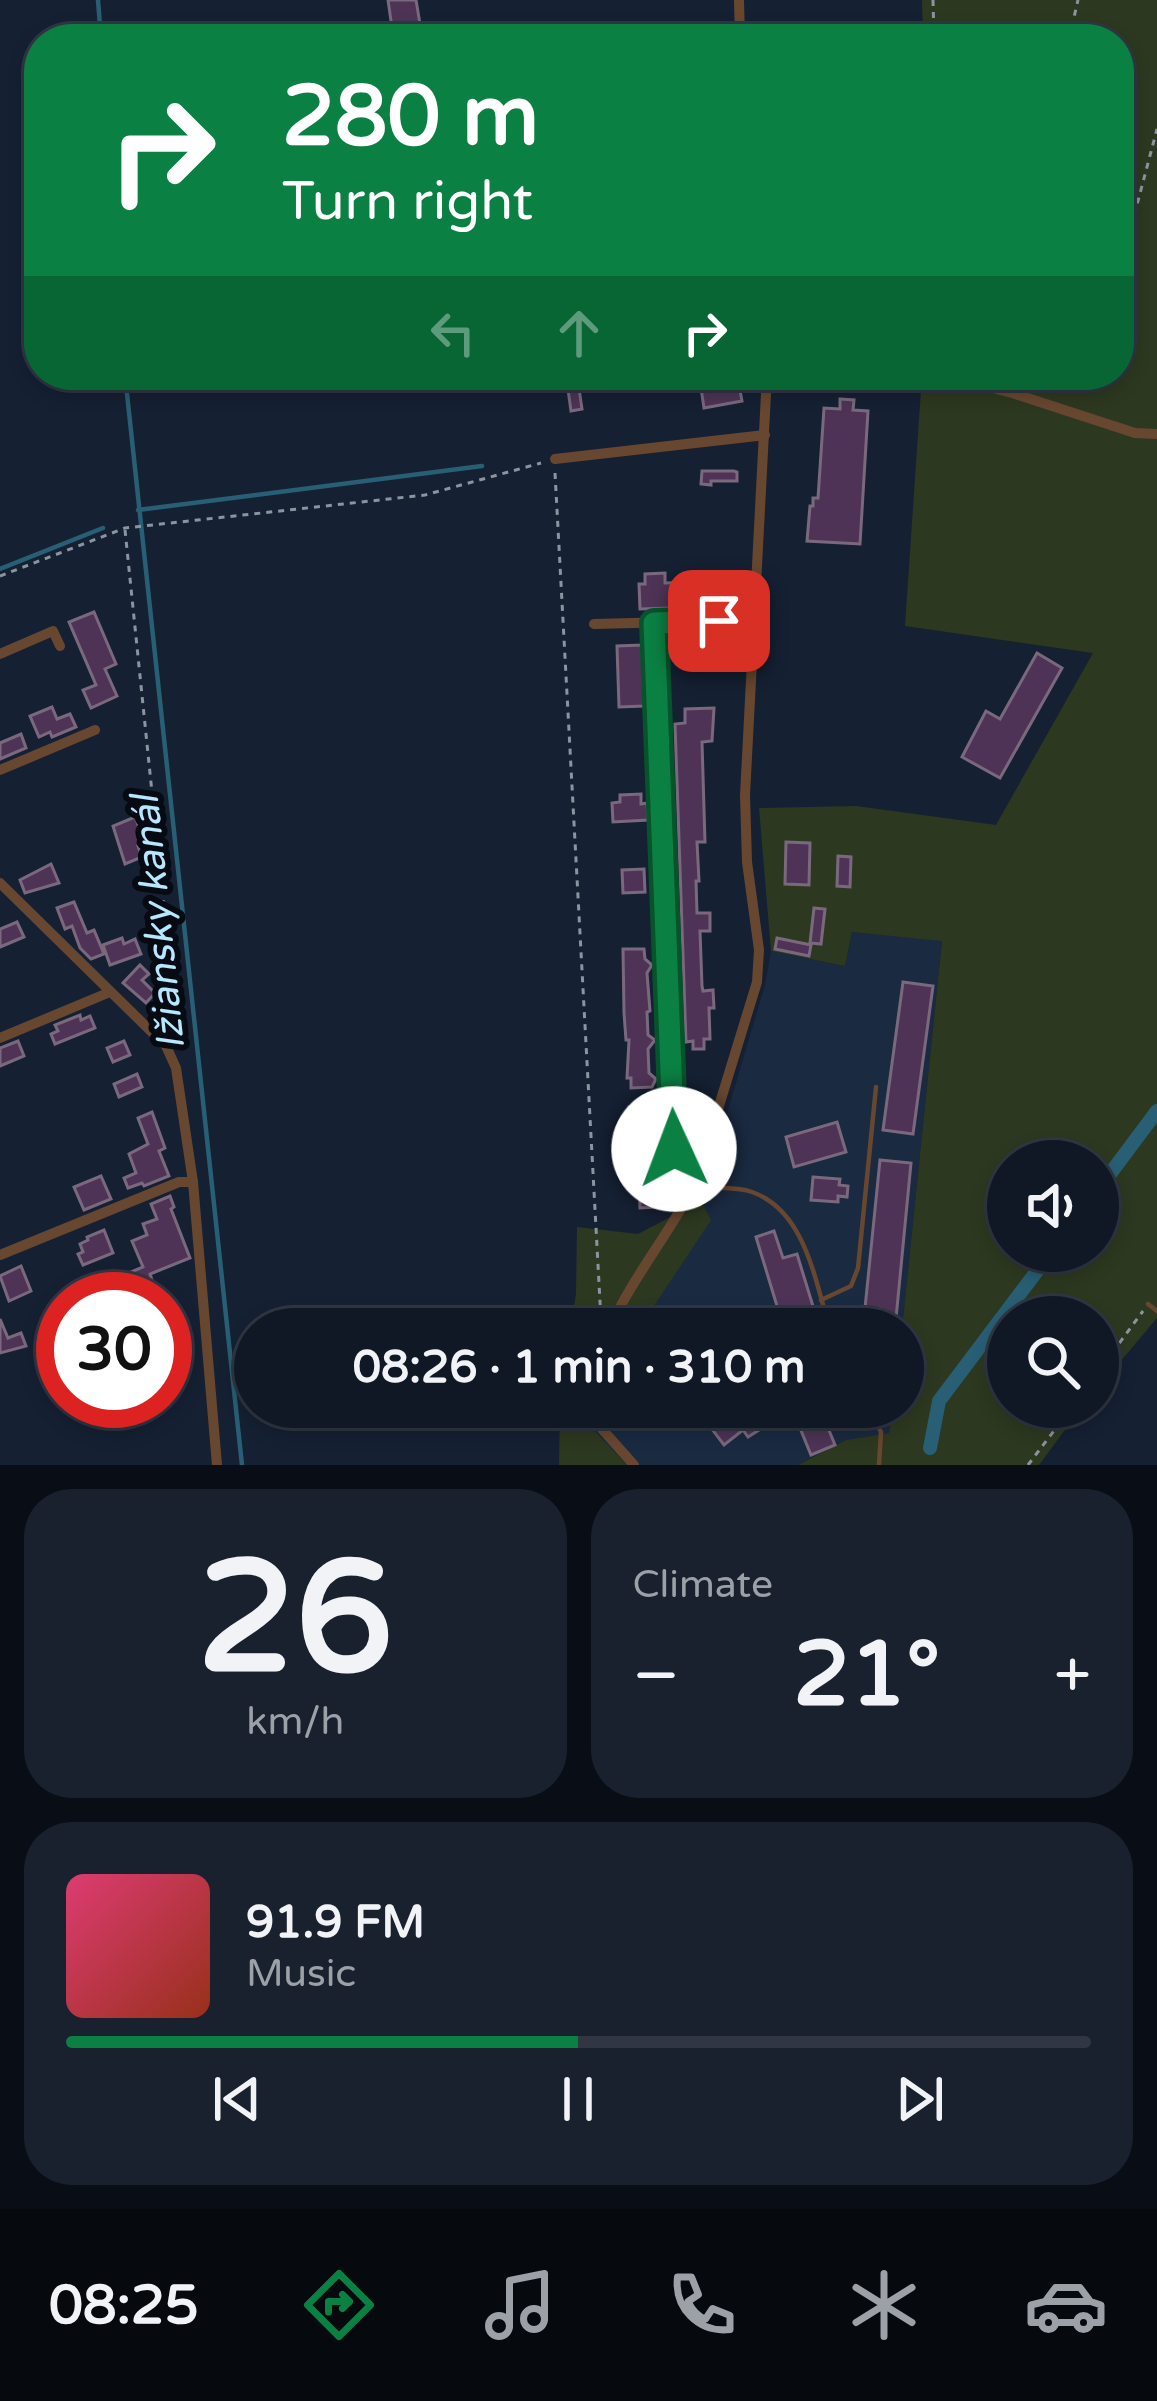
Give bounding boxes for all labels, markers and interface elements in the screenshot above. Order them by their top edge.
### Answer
text: 280 m [282,67,539,168]
icon: right [84,72,240,228]
text: Turn right [282,169,533,234]
icon: left [420,300,486,366]
icon: ahead [546,300,612,366]
icon: right [672,300,738,366]
pin [668,570,770,672]
icon: arrive [686,588,752,654]
water label: Ižiansky kanál [121,789,195,1052]
position arrow [611,1086,737,1212]
map controls [987,1140,1119,1428]
button: sound [987,1140,1119,1272]
speed limit sign: 30 [36,1272,192,1428]
button: search [987,1296,1119,1428]
text: 08:26 · 1 min · 310 m [353,1341,805,1395]
text: 26 [197,1526,393,1714]
text: Climate [633,1561,773,1608]
text: 21° [793,1621,940,1730]
text: − [633,1636,680,1716]
text: + [1054,1636,1091,1716]
text: km/h [246,1698,344,1745]
text: 91.9 FM [246,1896,425,1950]
text: Music [246,1950,356,1997]
icon: previous [204,2066,270,2132]
icon: pause [545,2066,611,2132]
icon: next [887,2066,953,2132]
icon: directions [297,2263,381,2347]
icon: music [478,2263,562,2347]
icon: phone [660,2263,744,2347]
icon: climate [842,2263,926,2347]
icon: car [1024,2263,1108,2347]
text: 08:25 [49,2273,199,2338]

